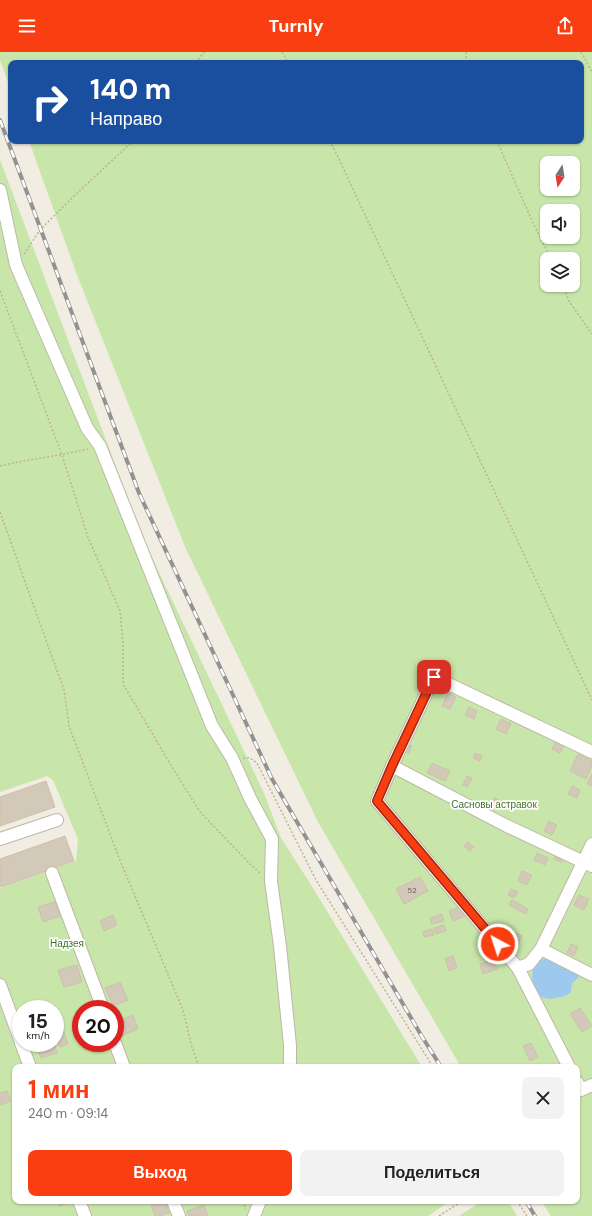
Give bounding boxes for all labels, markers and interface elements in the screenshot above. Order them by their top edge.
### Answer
text: Turnly [268,14,324,38]
icon: menu [16,15,38,37]
icon: share [554,15,576,37]
text: 140 m [90,71,171,108]
icon: right [24,76,76,128]
text: Направо [90,107,162,131]
north arrow [540,156,580,196]
map controls [540,156,580,292]
button: sound [540,204,580,244]
button: layers [540,252,580,292]
pin [417,660,451,694]
icon: arrive [423,666,445,688]
park label: Сасновы астравок [451,798,537,811]
house number: 52 [407,885,417,895]
position arrow [477,923,519,965]
park label: Надзея [50,937,84,950]
speed limit sign: 20 [72,1000,124,1052]
text: 15 [28,1008,48,1034]
text: km/h [26,1029,50,1042]
text: 1 мин [28,1074,89,1105]
button: close [522,1077,564,1119]
text: 240 m · 09:14 [28,1105,108,1122]
button: Выход [28,1150,292,1196]
button: Поделиться [300,1150,564,1196]

